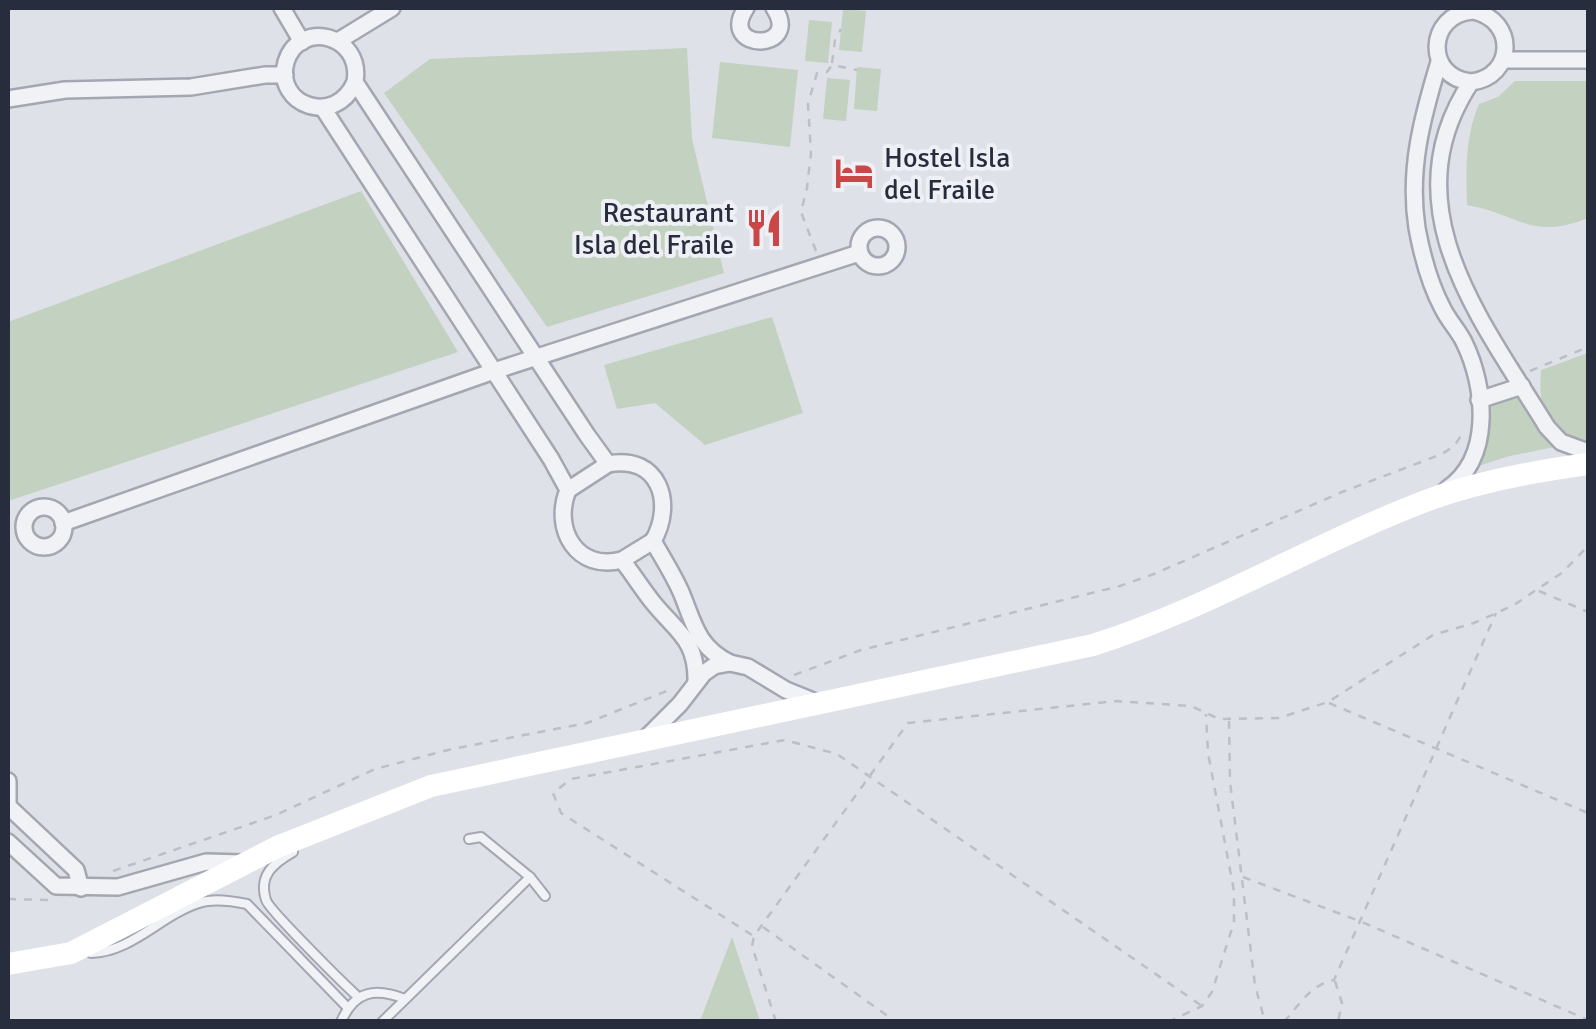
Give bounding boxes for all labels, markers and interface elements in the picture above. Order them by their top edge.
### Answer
place label: Hostel Isla del Fraile [884,141,1011,207]
hotel icon: Hostel Isla del Fraile [833,152,875,194]
place label: Restaurant Isla del Fraile [574,196,734,262]
restaurant icon: Restaurant Isla del Fraile [743,207,785,249]

